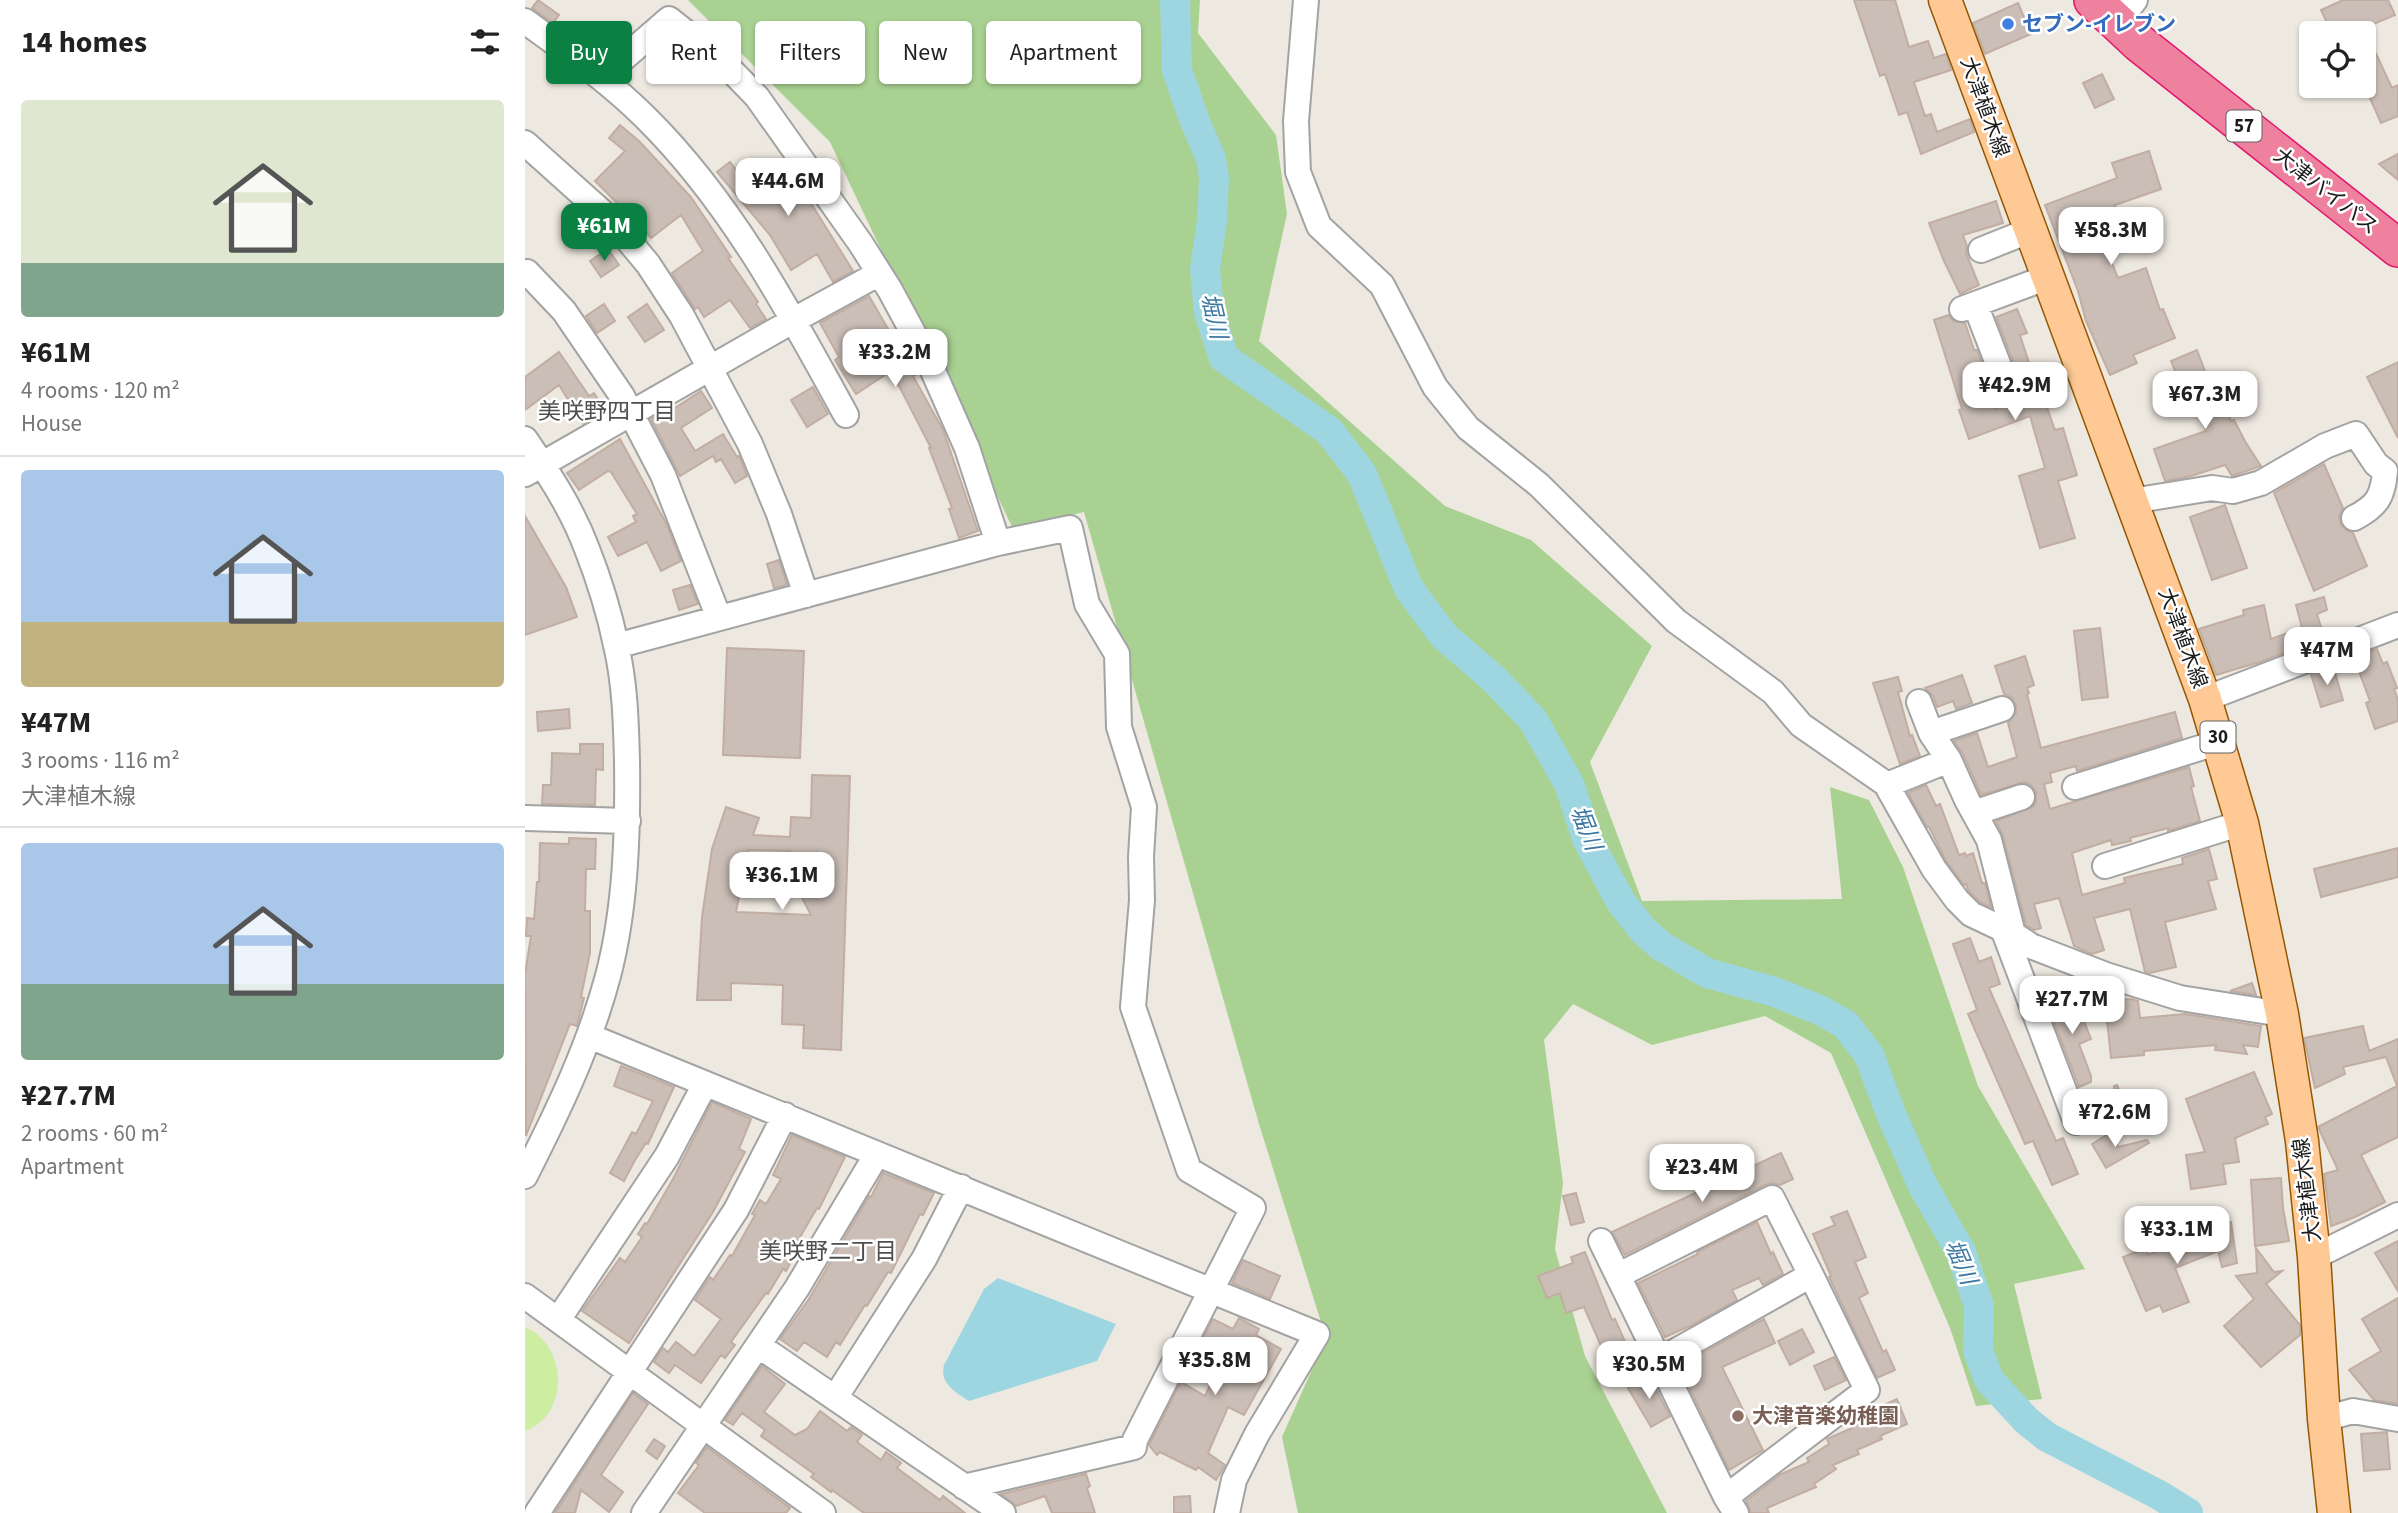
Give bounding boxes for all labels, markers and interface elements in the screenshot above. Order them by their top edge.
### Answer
place label: セブン-イレブン [2022,9,2176,39]
marker: セブン-イレブン [2000,16,2016,32]
text: 14 homes [21,21,147,64]
chip: Buy [546,21,632,84]
chip: Rent [646,21,741,84]
chip: Filters [755,21,865,84]
chip: New [879,21,972,84]
chip: Apartment [986,21,1141,84]
map controls [2299,21,2376,98]
button: locate [2299,21,2376,98]
icon: filters [466,23,504,61]
street label: 大津植木線 [1953,53,2017,161]
road number: 57 [2227,110,2261,142]
street label: 大津バイパス [2267,141,2385,241]
icon: home [200,145,326,271]
pin: ¥44.6M [731,158,845,218]
text: ¥44.6M [751,164,825,197]
pin: ¥61M [563,204,645,263]
pin: ¥58.3M [2054,208,2168,267]
text: ¥61M [577,209,631,242]
text: ¥58.3M [2074,213,2148,246]
water label: 堀川 [1193,290,1236,345]
pin: ¥33.2M [838,330,952,389]
text: ¥61M [21,331,91,374]
text: ¥33.2M [858,335,932,368]
pin: ¥42.9M [1958,362,2072,422]
text: ¥42.9M [1978,368,2052,401]
pin: ¥67.3M [2148,372,2262,431]
text: 4 rooms · 120 m² [21,374,180,407]
text: ¥67.3M [2168,377,2242,410]
district label: 美咲野四丁目 [538,395,676,428]
text: House [21,407,82,440]
icon: home [200,516,326,642]
street label: 大津植木線 [2151,584,2215,692]
pin: ¥47M [2286,628,2368,687]
text: ¥47M [2300,633,2354,666]
text: ¥47M [21,701,91,744]
road number: 30 [2201,722,2235,752]
text: 3 rooms · 116 m² [21,744,180,777]
text: 大津植木線 [21,780,136,813]
water label: 堀川 [1562,800,1611,858]
pin: ¥36.1M [725,852,839,912]
text: ¥36.1M [745,858,819,891]
icon: home [200,888,326,1014]
pin: ¥27.7M [2015,976,2129,1036]
text: ¥27.7M [2035,982,2109,1015]
text: ¥27.7M [21,1074,116,1117]
pin: ¥72.6M [2058,1090,2172,1149]
text: ¥72.6M [2078,1095,2152,1128]
text: 2 rooms · 60 m² [21,1117,168,1150]
street label: 大津植木線 [2286,1136,2328,1244]
pin: ¥23.4M [1645,1144,1759,1204]
text: Apartment [21,1150,124,1183]
text: ¥23.4M [1665,1150,1739,1183]
pin: ¥33.1M [2120,1206,2234,1266]
text: ¥33.1M [2140,1212,2214,1245]
water label: 堀川 [1937,1234,1986,1292]
district label: 美咲野二丁目 [759,1235,897,1268]
pin: ¥35.8M [1158,1338,1272,1397]
pin: ¥30.5M [1592,1342,1706,1401]
text: ¥35.8M [1178,1343,1252,1376]
text: ¥30.5M [1612,1347,1686,1380]
place label: 大津音楽幼稚園 [1752,1401,1899,1431]
marker: 大津音楽幼稚園 [1730,1408,1746,1424]

